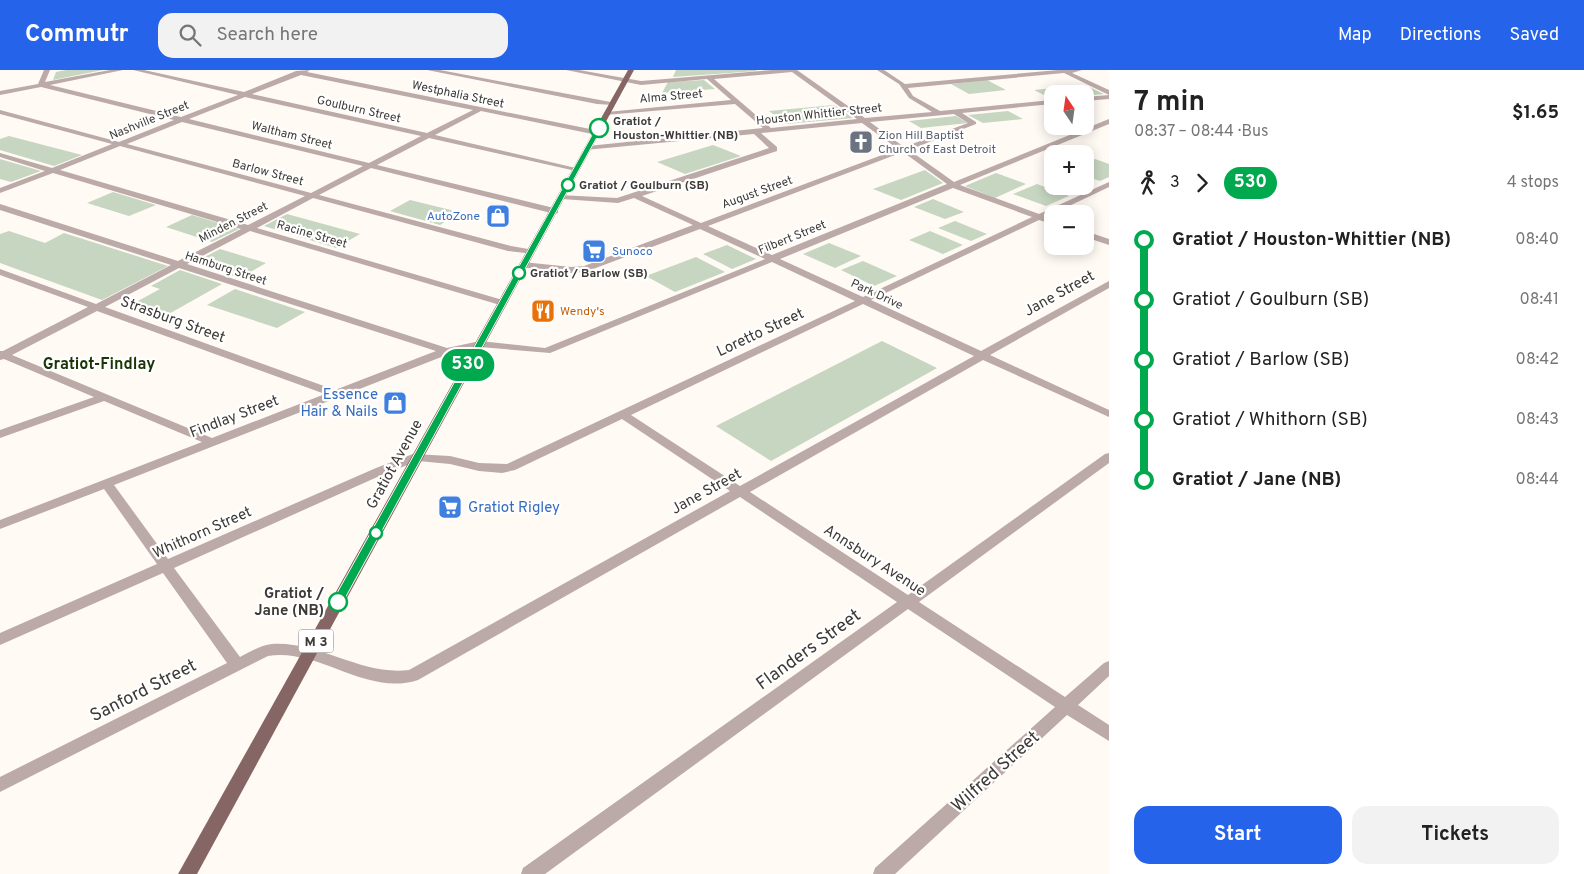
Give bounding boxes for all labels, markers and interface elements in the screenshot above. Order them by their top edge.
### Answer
search box [158,13,508,58]
text: Commutr [25,20,128,50]
icon: search [176,21,204,49]
text: Search here [216,23,318,47]
text: Map [1338,24,1372,47]
text: Directions [1400,24,1482,47]
text: Saved [1510,24,1559,47]
street label: Westphalia Street [410,77,505,113]
north arrow [1044,85,1094,135]
map controls [1044,85,1094,255]
text: 7 min [1134,85,1205,121]
street label: Alma Street [639,86,704,108]
street label: Goulburn Street [315,93,402,127]
street label: Nashville Street [107,98,192,144]
street label: Houston Whittier Street [755,100,883,130]
text: $1.65 [1512,101,1559,125]
place label: Gratiot / Houston-Whittier (NB) [613,114,738,144]
street label: Waltham Street [250,118,334,154]
marker: Gratiot / Houston-Whittier (NB) [589,118,609,138]
text: 08:37 – 08:44 · Bus [1134,122,1269,142]
place label: Zion Hill Baptist Church of East Detroit [878,128,996,158]
church icon: Zion Hill Baptist Church of East Detroit [848,129,874,155]
button: + [1044,145,1094,195]
street label: Barlow Street [230,156,305,190]
icon: walk [1134,169,1162,197]
icon: forward [1188,169,1216,197]
text: 530 [1234,171,1267,194]
street label: August Street [720,173,795,213]
text: 3 [1170,173,1180,193]
text: 4 stops [1507,173,1559,193]
marker: Gratiot / Goulburn (SB) [561,178,575,192]
place label: Gratiot / Goulburn (SB) [579,178,709,194]
street label: Minden Street [196,199,271,247]
shop icon: AutoZone [485,203,511,229]
button: − [1044,205,1094,255]
place label: AutoZone [427,209,480,225]
street label: Racine Street [275,217,349,253]
street label: Filbert Street [756,217,829,259]
text: Gratiot / Houston-Whittier (NB) [1172,228,1451,252]
text: 08:40 [1515,230,1559,250]
supermarket icon: Sunoco [581,238,607,264]
place label: Sunoco [612,244,653,260]
street label: Hamburg Street [183,248,269,290]
marker: Gratiot / Barlow (SB) [512,266,526,280]
place label: Gratiot / Barlow (SB) [530,266,648,282]
street label: Jane Street [1021,267,1098,321]
street label: Park Drive [848,276,905,314]
text: Gratiot / Goulburn (SB) [1172,288,1369,312]
text: 08:41 [1519,290,1559,310]
street label: Strasburg Street [118,293,227,348]
restaurant icon: Wendy's [530,298,556,324]
place label: Wendy's [560,304,605,320]
street label: Loretto Street [714,305,807,362]
text: Gratiot / Barlow (SB) [1172,348,1350,372]
line badge: 530 [439,349,497,381]
text: 08:42 [1516,350,1559,370]
text: 530 [451,353,485,376]
district label: Gratiot-Findlay [43,355,155,375]
place label: Essence Hair & Nails [300,386,378,422]
shop icon: Essence Hair & Nails [382,390,408,416]
street label: Findlay Street [187,392,282,443]
text: Gratiot / Whithorn (SB) [1172,408,1368,432]
text: 08:43 [1516,410,1559,430]
street label: Gratiot Avenue [363,417,428,513]
street label: Jane Street [668,465,745,519]
text: Gratiot / Jane (NB) [1172,468,1341,492]
text: 08:44 [1515,470,1559,490]
supermarket icon: Gratiot Rigley [437,494,463,520]
place label: Gratiot Rigley [468,499,560,518]
street label: Whithorn Street [150,503,255,564]
street label: Annsbury Avenue [819,521,929,601]
unlabelled marker [369,526,383,540]
place label: Gratiot / Jane (NB) [254,585,324,621]
marker: Gratiot / Jane (NB) [328,592,348,612]
street label: Flanders Street [752,604,866,696]
road number: M 3 [298,630,334,652]
street label: Sanford Street [87,655,201,728]
street label: Wilfred Street [947,726,1045,818]
button: Start [1134,806,1342,864]
button: Tickets [1352,806,1559,864]

